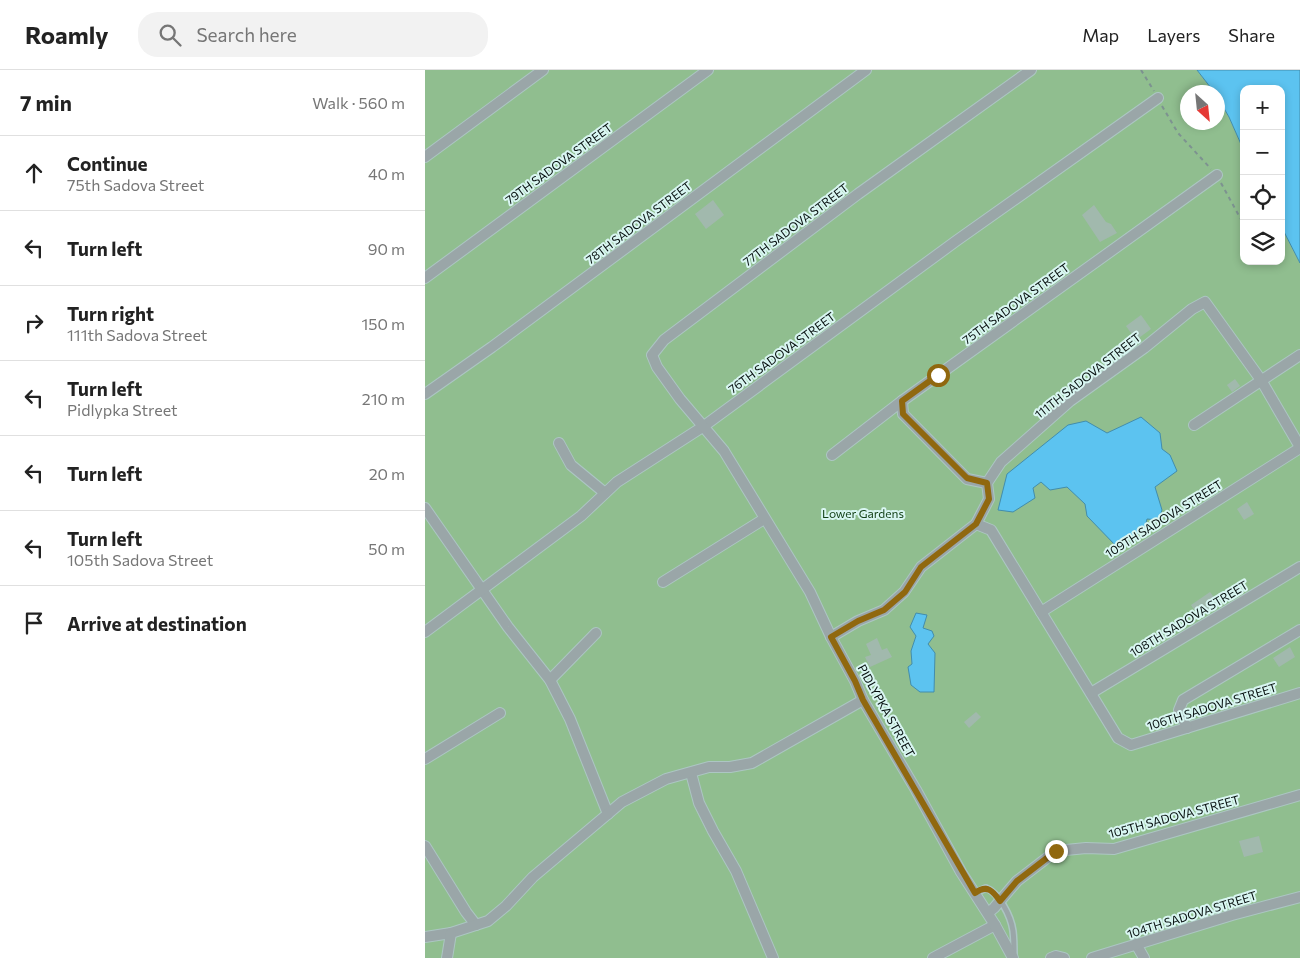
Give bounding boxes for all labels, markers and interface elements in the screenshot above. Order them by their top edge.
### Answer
search box [138,12,488,57]
text: Roamly [25,20,108,49]
icon: search [156,21,184,49]
text: Search here [196,23,297,46]
text: Map [1082,24,1119,46]
text: Layers [1147,24,1200,46]
text: Share [1228,24,1275,46]
north arrow [1180,85,1225,130]
map controls [1240,85,1285,265]
button: + [1240,85,1285,130]
text: 7 min [20,90,72,115]
text: Walk · 560 m [312,93,405,112]
street label: 79TH SADOVA STREET [502,120,615,207]
button: − [1240,130,1285,175]
text: Continue [67,152,147,175]
icon: ahead [20,159,48,187]
text: 40 m [368,164,405,183]
text: 75th Sadova Street [67,175,204,194]
button: locate [1240,175,1285,220]
street label: 78TH SADOVA STREET [583,178,694,266]
street label: 77TH SADOVA STREET [740,180,851,268]
button: layers [1240,220,1285,265]
icon: left [20,234,48,262]
text: Turn left [67,237,142,260]
text: 90 m [368,239,405,258]
street label: 75TH SADOVA STREET [959,260,1072,346]
text: Turn right [67,302,154,325]
icon: right [20,309,48,337]
street label: 76TH SADOVA STREET [725,309,838,396]
text: 150 m [362,314,405,333]
text: 111th Sadova Street [67,325,207,344]
street label: 111TH SADOVA STREET [1032,329,1143,421]
route start [927,364,950,387]
text: Turn left [67,377,142,400]
icon: left [20,384,48,412]
text: 210 m [362,389,405,408]
text: Pidlypka Street [67,400,178,419]
icon: left [20,459,48,487]
text: Turn left [67,462,142,485]
text: 20 m [369,464,405,483]
street label: 109TH SADOVA STREET [1102,476,1225,560]
park label: Lower Gardens [822,506,904,520]
text: Turn left [67,527,142,550]
icon: left [20,534,48,562]
text: 50 m [368,539,405,558]
text: 105th Sadova Street [67,550,213,569]
street label: 108TH SADOVA STREET [1127,577,1250,659]
icon: arrive [20,609,48,637]
text: Arrive at destination [67,612,247,635]
street label: PIDLYPKA STREET [856,662,918,760]
street label: 106TH SADOVA STREET [1145,680,1279,732]
street label: 105TH SADOVA STREET [1107,792,1241,840]
route end [1045,840,1068,863]
street label: 104TH SADOVA STREET [1125,888,1259,940]

